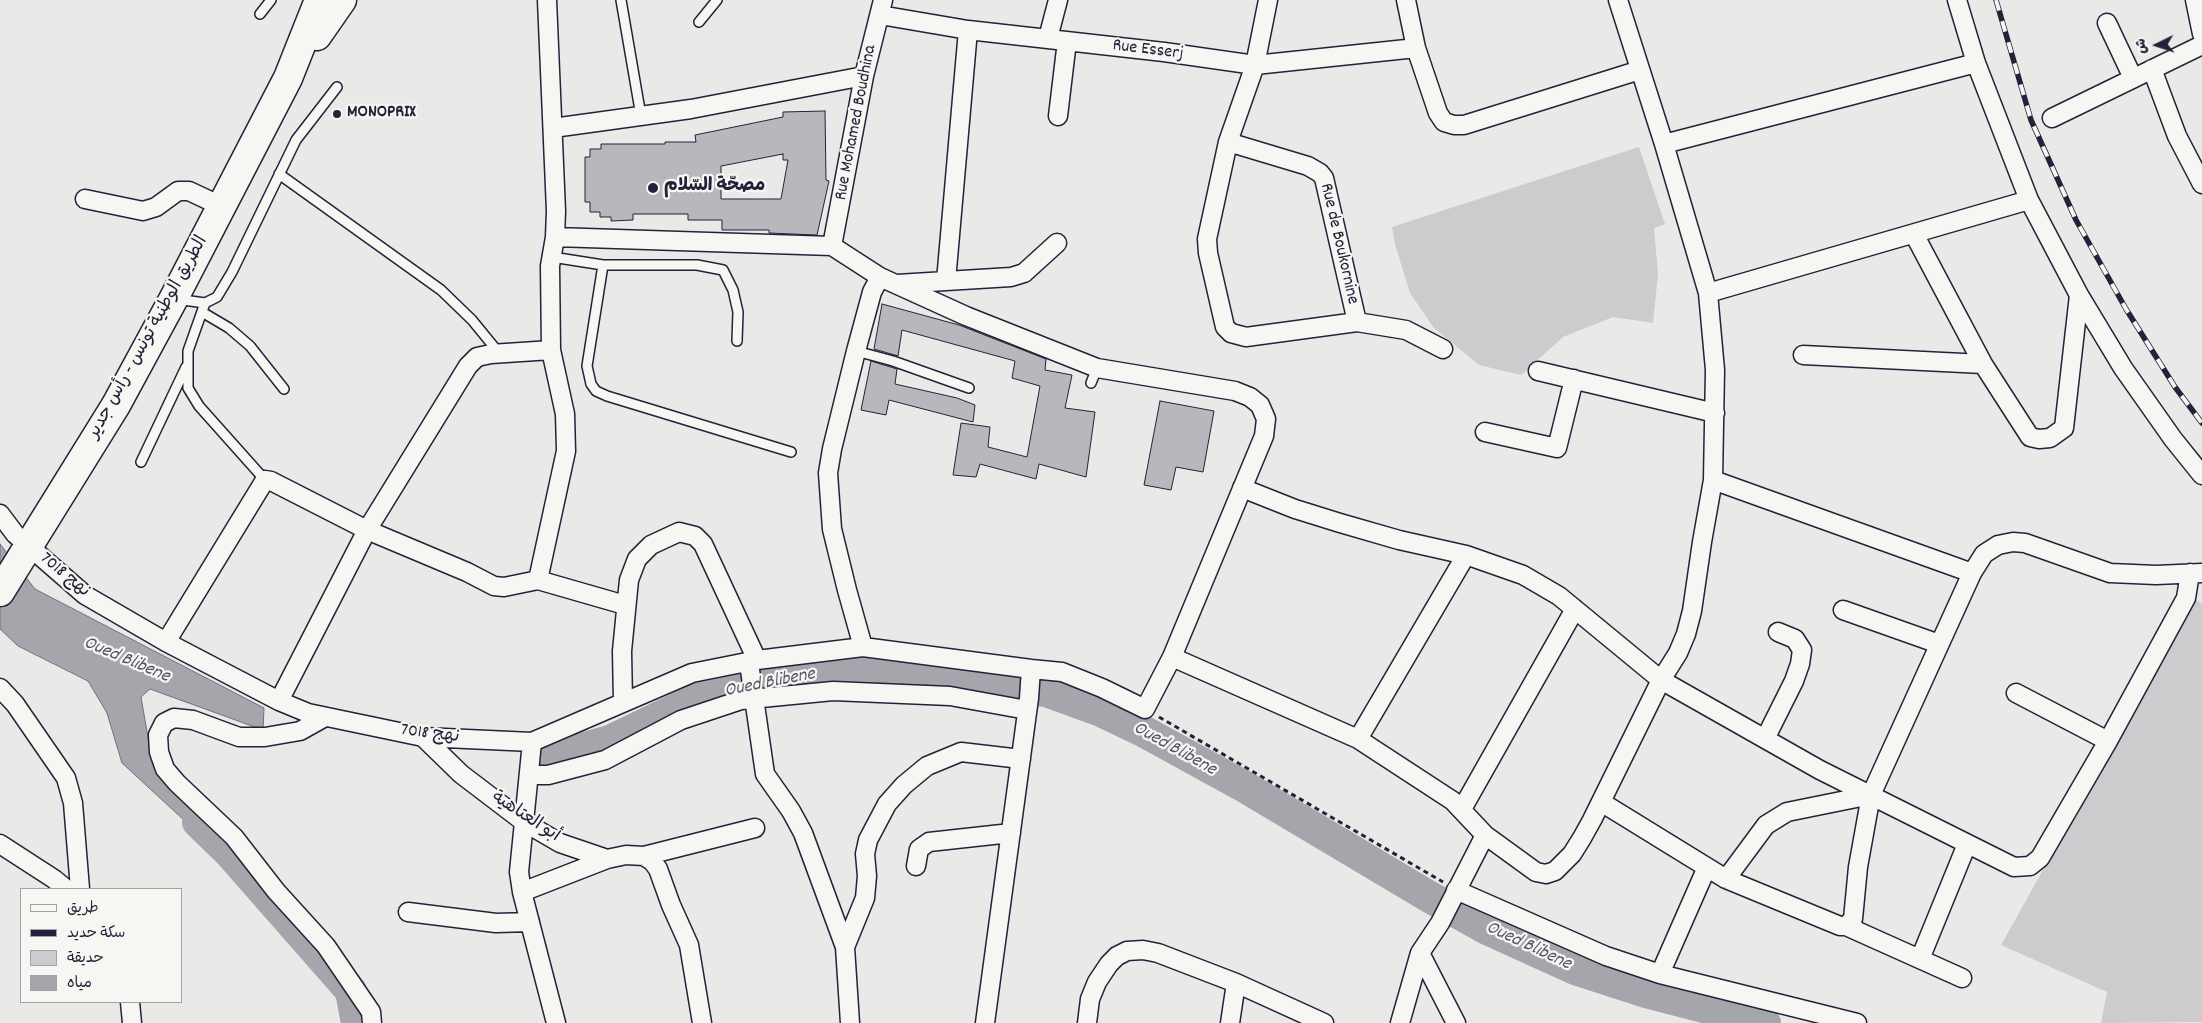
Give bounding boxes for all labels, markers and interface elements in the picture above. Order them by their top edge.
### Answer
north arrow [2132,20,2182,70]
street label: Rue Esserj [1111,36,1185,66]
text: ش [2132,38,2153,54]
street label: Rue Mohamed Boudhina [831,44,883,202]
place label: MONOPRIX [347,103,416,125]
marker: MONOPRIX [331,108,343,120]
place label: مصحّة السّلام [664,177,765,199]
marker: مصحّة السّلام [646,181,660,195]
street label: Rue de Boukornine [1314,182,1362,306]
street label: الطريق الوطنية تونس - رأس جدير [84,233,214,443]
street label: نهج 7018 [35,549,93,603]
water label: Oued Blibene [79,633,173,689]
water label: Oued Blibene [723,664,817,704]
water label: Oued Blibene [1128,718,1220,782]
street label: نهج 7018 [400,721,460,749]
street label: أبو العتاهية [487,788,563,848]
legend [20,888,182,1003]
text: طريق [67,898,99,920]
water label: Oued Blibene [1482,917,1574,977]
text: سكة حديد [67,923,125,945]
text: حديقة [67,948,104,970]
text: مياه [67,973,92,995]

